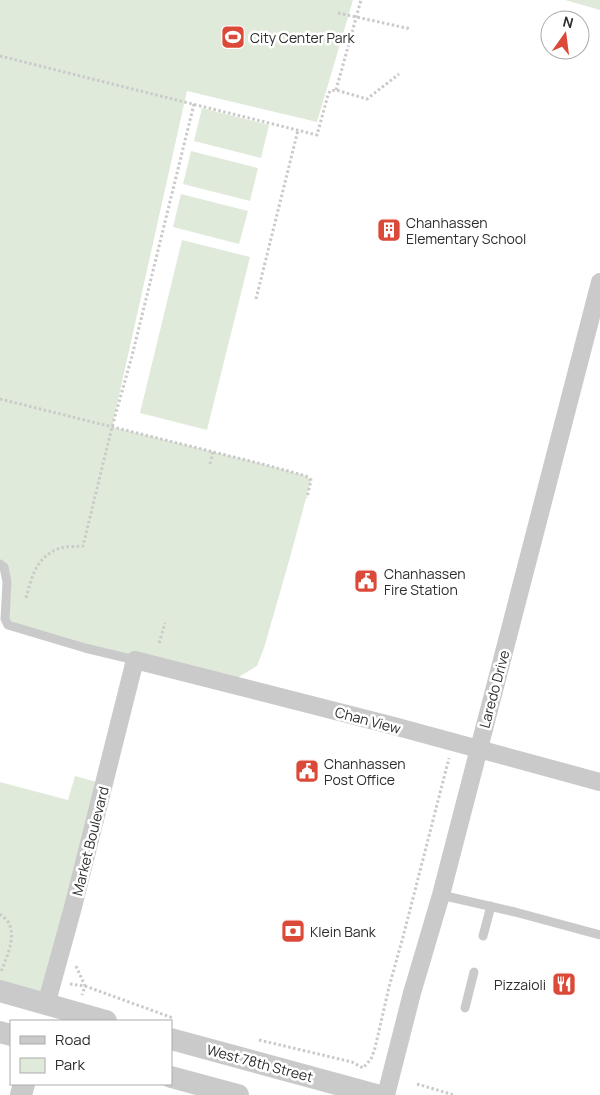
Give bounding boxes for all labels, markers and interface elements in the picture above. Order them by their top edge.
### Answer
north arrow [540,10,590,60]
text: N [561,11,575,32]
sports icon: City Center Park [220,24,246,50]
place label: City Center Park [250,28,355,47]
place label: Chanhassen Elementary School [406,213,526,248]
building icon: Chanhassen Elementary School [376,217,402,243]
place label: Chanhassen Fire Station [384,564,466,599]
public building icon: Chanhassen Fire Station [353,568,379,594]
street label: Laredo Drive [474,648,514,730]
street label: Chan View [333,702,403,738]
place label: Chanhassen Post Office [324,754,406,789]
public building icon: Chanhassen Post Office [294,758,320,784]
street label: Market Boulevard [67,784,113,898]
bank icon: Klein Bank [280,918,306,944]
place label: Klein Bank [310,922,377,941]
restaurant icon: Pizzaioli [551,971,577,997]
place label: Pizzaioli [494,975,546,994]
legend [10,1020,172,1085]
text: Road [55,1029,91,1050]
street label: West 78th Street [205,1040,316,1086]
text: Park [55,1054,85,1075]

